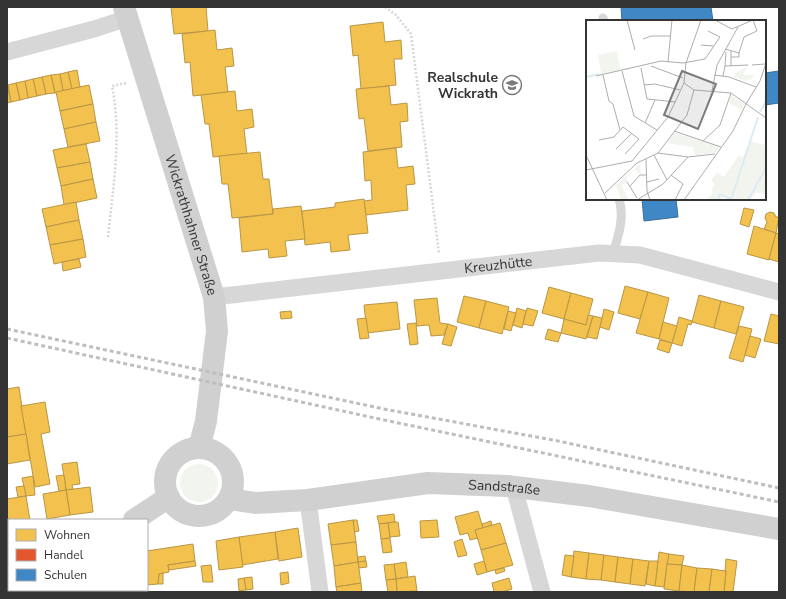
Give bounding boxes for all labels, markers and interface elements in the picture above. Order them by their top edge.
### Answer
inset map [586,20,766,200]
place label: Realschule Wickrath [427,68,498,103]
school or university icon: Realschule Wickrath [501,74,523,96]
street label: Wickrathhahner Straße [160,152,222,298]
street label: Kreuzhütte [463,252,533,278]
street label: Sandstraße [468,476,541,500]
legend [8,519,148,591]
text: Wohnen [44,527,90,543]
text: Handel [44,547,84,563]
text: Schulen [44,567,87,583]

